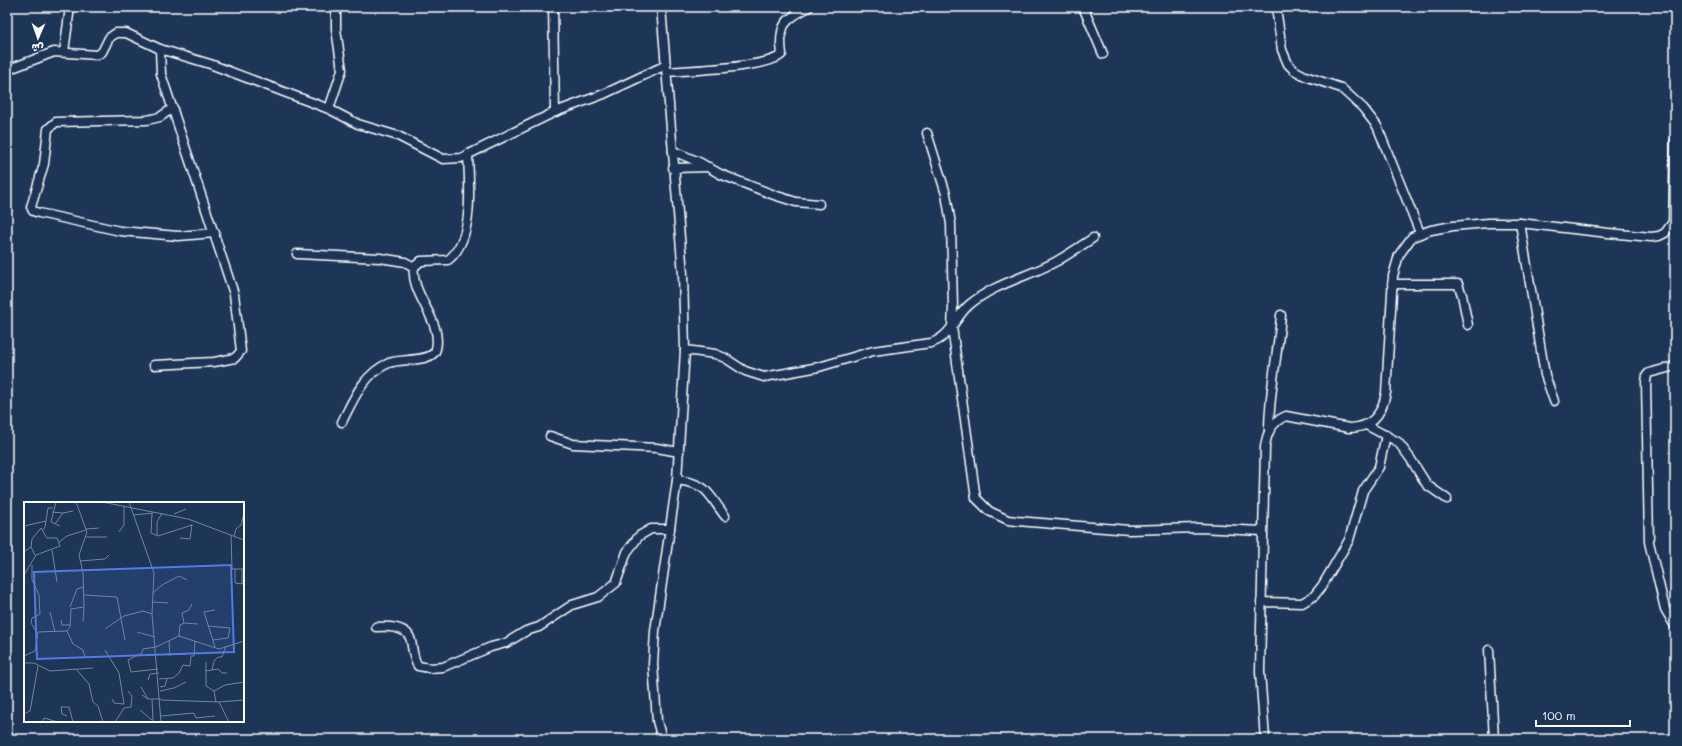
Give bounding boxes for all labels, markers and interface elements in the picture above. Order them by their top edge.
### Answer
north arrow [18,18,58,58]
text: ش [31,41,44,56]
inset map [24,502,244,722]
scale bar [1536,702,1630,728]
text: 100 m [1542,707,1576,723]

